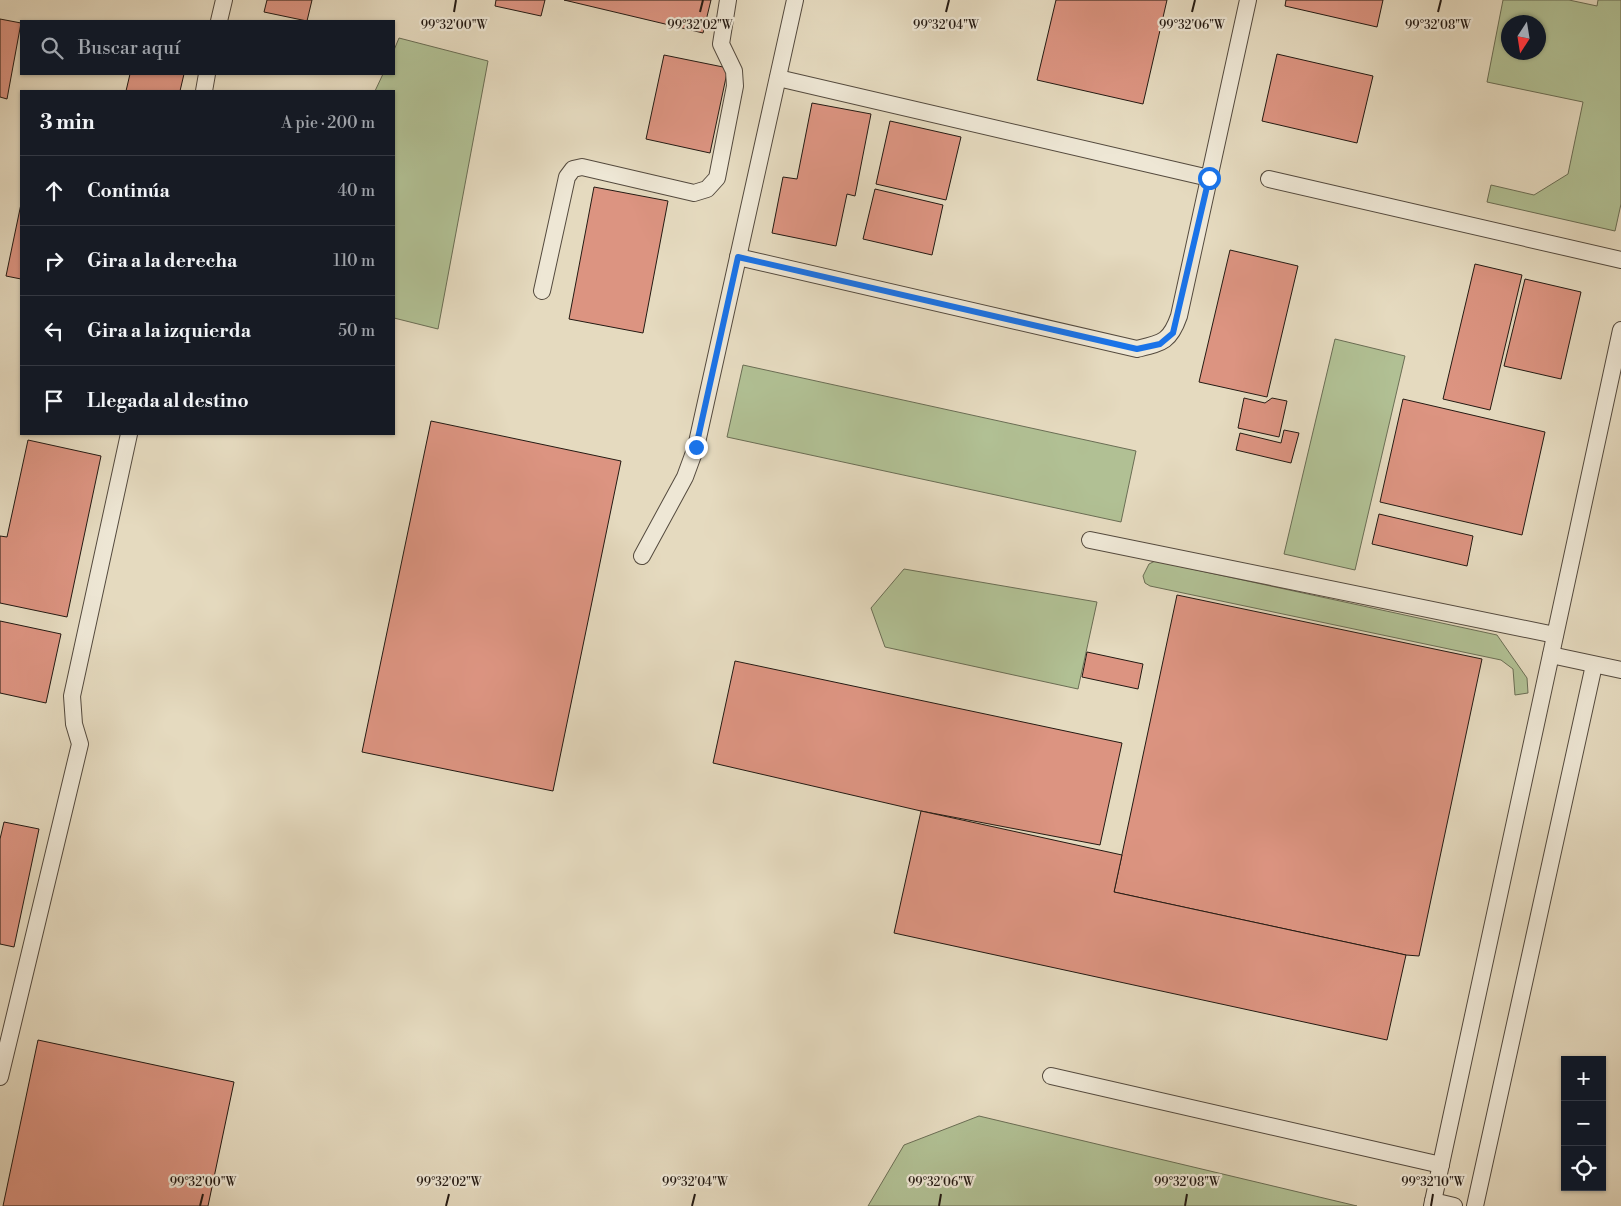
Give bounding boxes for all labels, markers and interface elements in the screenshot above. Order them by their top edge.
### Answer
north arrow [1501,15,1546,60]
text: 99°32'00"W [421,18,488,33]
text: 99°32'02"W [667,18,734,33]
text: 99°32'04"W [913,18,980,33]
text: 99°32'06"W [1159,18,1226,33]
text: 99°32'08"W [1405,18,1472,33]
search box [20,20,395,75]
icon: search [38,34,66,62]
text: Buscar aquí [78,36,180,60]
text: 3 min [40,110,95,136]
text: A pie · 200 m [281,113,375,133]
route start [1198,167,1221,190]
icon: ahead [40,177,68,205]
text: Continúa [87,179,170,203]
text: 40 m [338,181,375,201]
icon: right [40,247,68,275]
text: Gira a la derecha [87,249,237,273]
text: 110 m [333,251,375,271]
icon: left [40,317,68,345]
text: Gira a la izquierda [87,319,251,343]
text: 50 m [338,321,375,341]
icon: arrive [40,387,68,415]
text: Llegada al destino [87,389,249,413]
route end [685,436,708,459]
map controls [1561,1056,1606,1191]
button: + [1561,1056,1606,1101]
button: − [1561,1101,1606,1146]
button: locate [1561,1146,1606,1191]
text: 99°32'00"W [170,1175,237,1190]
text: 99°32'02"W [416,1175,483,1190]
text: 99°32'04"W [662,1175,729,1190]
text: 99°32'06"W [908,1175,975,1190]
text: 99°32'08"W [1154,1175,1221,1190]
text: 99°32'10"W [1401,1175,1466,1190]

